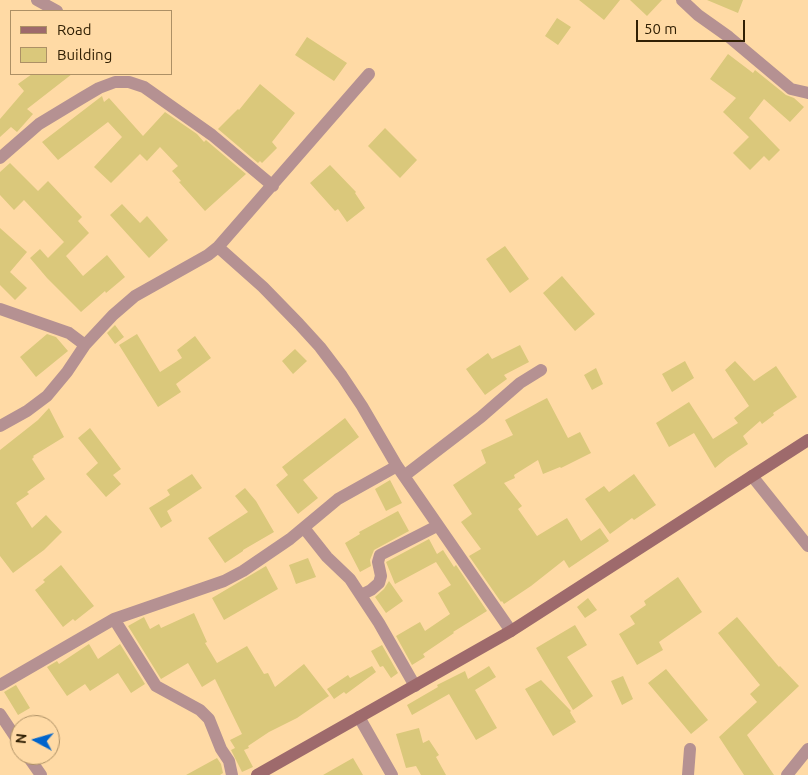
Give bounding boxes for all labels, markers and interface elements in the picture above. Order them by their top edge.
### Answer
legend [10,10,172,75]
scale bar [638,10,747,42]
text: 50 m [644,20,677,37]
text: Road [57,21,92,38]
text: Building [57,46,112,63]
north arrow [10,715,60,765]
text: N [13,733,30,745]

